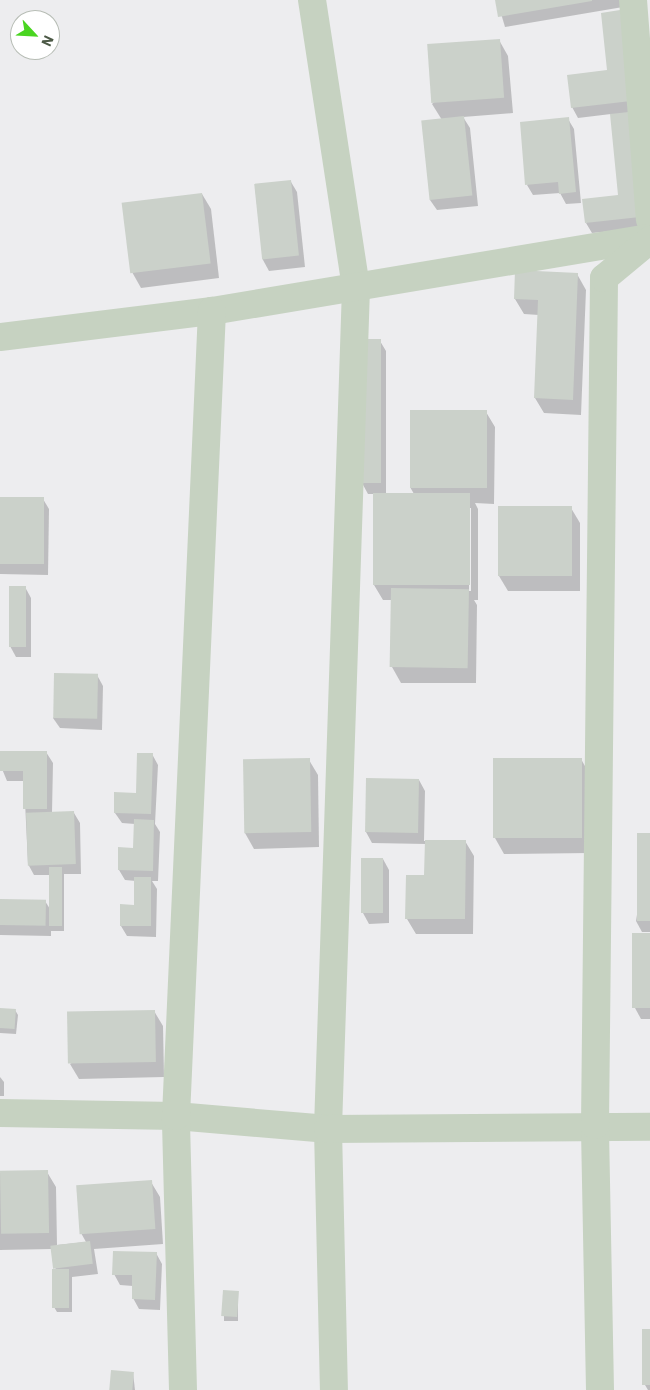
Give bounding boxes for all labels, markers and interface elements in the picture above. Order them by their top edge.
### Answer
north arrow [10,10,60,60]
text: N [37,33,58,49]

